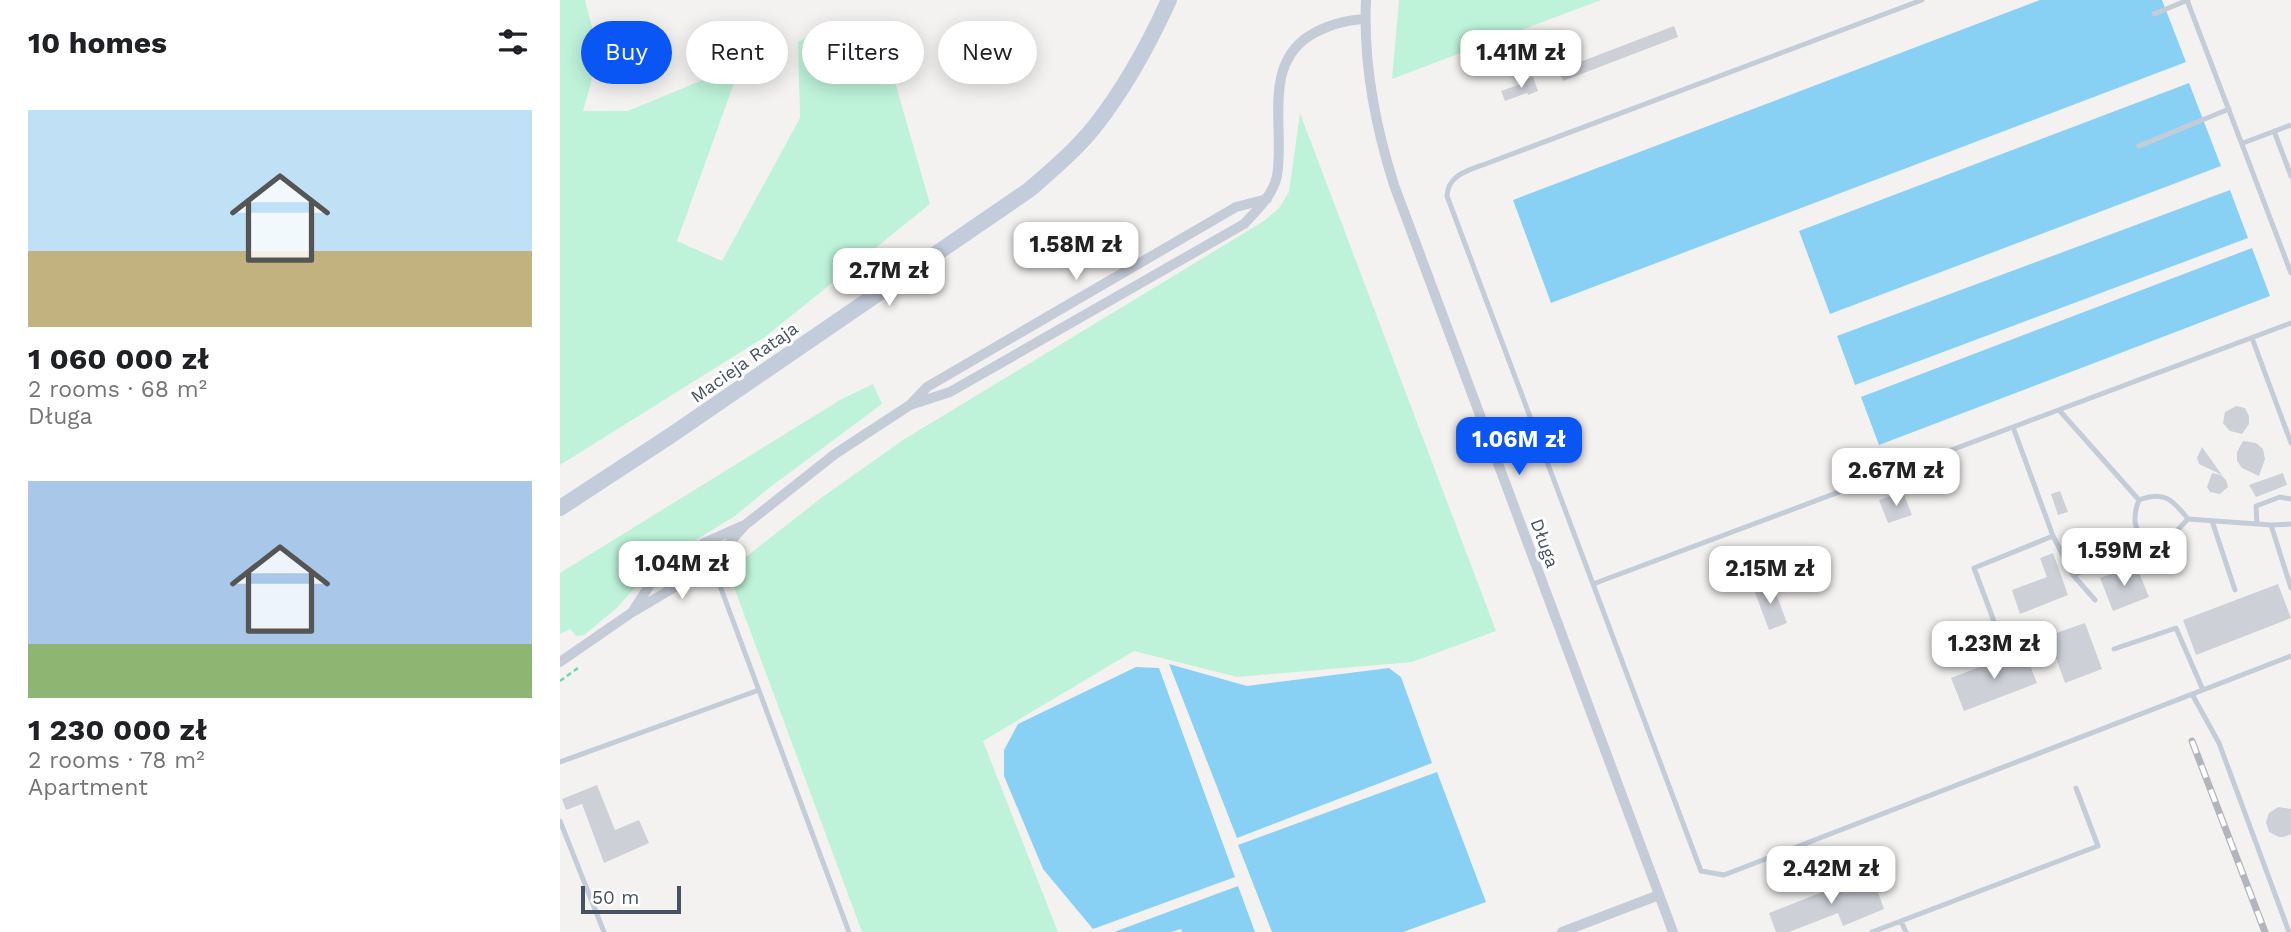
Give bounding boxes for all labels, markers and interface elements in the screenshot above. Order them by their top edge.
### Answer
chip: Buy [581,21,672,84]
chip: Rent [686,21,788,84]
chip: Filters [802,21,924,84]
chip: New [938,21,1037,84]
icon: filters [494,23,532,61]
text: 10 homes [28,25,167,60]
pin: 1.41M zł [1449,31,1593,90]
text: 1.41M zł [1476,39,1566,66]
icon: home [217,155,343,281]
pin: 1.58M zł [1004,222,1148,282]
text: 1.58M zł [1030,231,1123,258]
pin: 2.7M zł [824,248,954,308]
text: 2.7M zł [849,257,929,284]
street label: Macieja Rataja [686,317,802,407]
text: 1 060 000 zł [28,341,209,376]
text: 2 rooms · 68 m² [28,376,207,403]
text: Długa [28,403,93,430]
pin: 1.06M zł [1447,418,1591,477]
text: 1.06M zł [1472,426,1566,453]
pin: 2.67M zł [1824,448,1968,508]
text: 2.67M zł [1848,457,1944,484]
street label: Długa [1526,516,1564,570]
icon: home [217,526,343,652]
pin: 1.59M zł [2052,528,2196,588]
text: 1.59M zł [2078,537,2170,564]
pin: 1.04M zł [610,542,754,601]
pin: 2.15M zł [1698,546,1842,606]
text: 1.04M zł [635,550,729,577]
text: 2.15M zł [1725,555,1815,582]
pin: 1.23M zł [1922,622,2066,681]
text: 1.23M zł [1948,630,2040,657]
text: 1 230 000 zł [28,712,207,747]
text: 2 rooms · 78 m² [28,747,205,774]
text: Apartment [28,774,148,801]
pin: 2.42M zł [1759,846,1903,906]
text: 2.42M zł [1782,855,1880,882]
scale bar [581,883,681,915]
text: 50 m [592,886,639,909]

